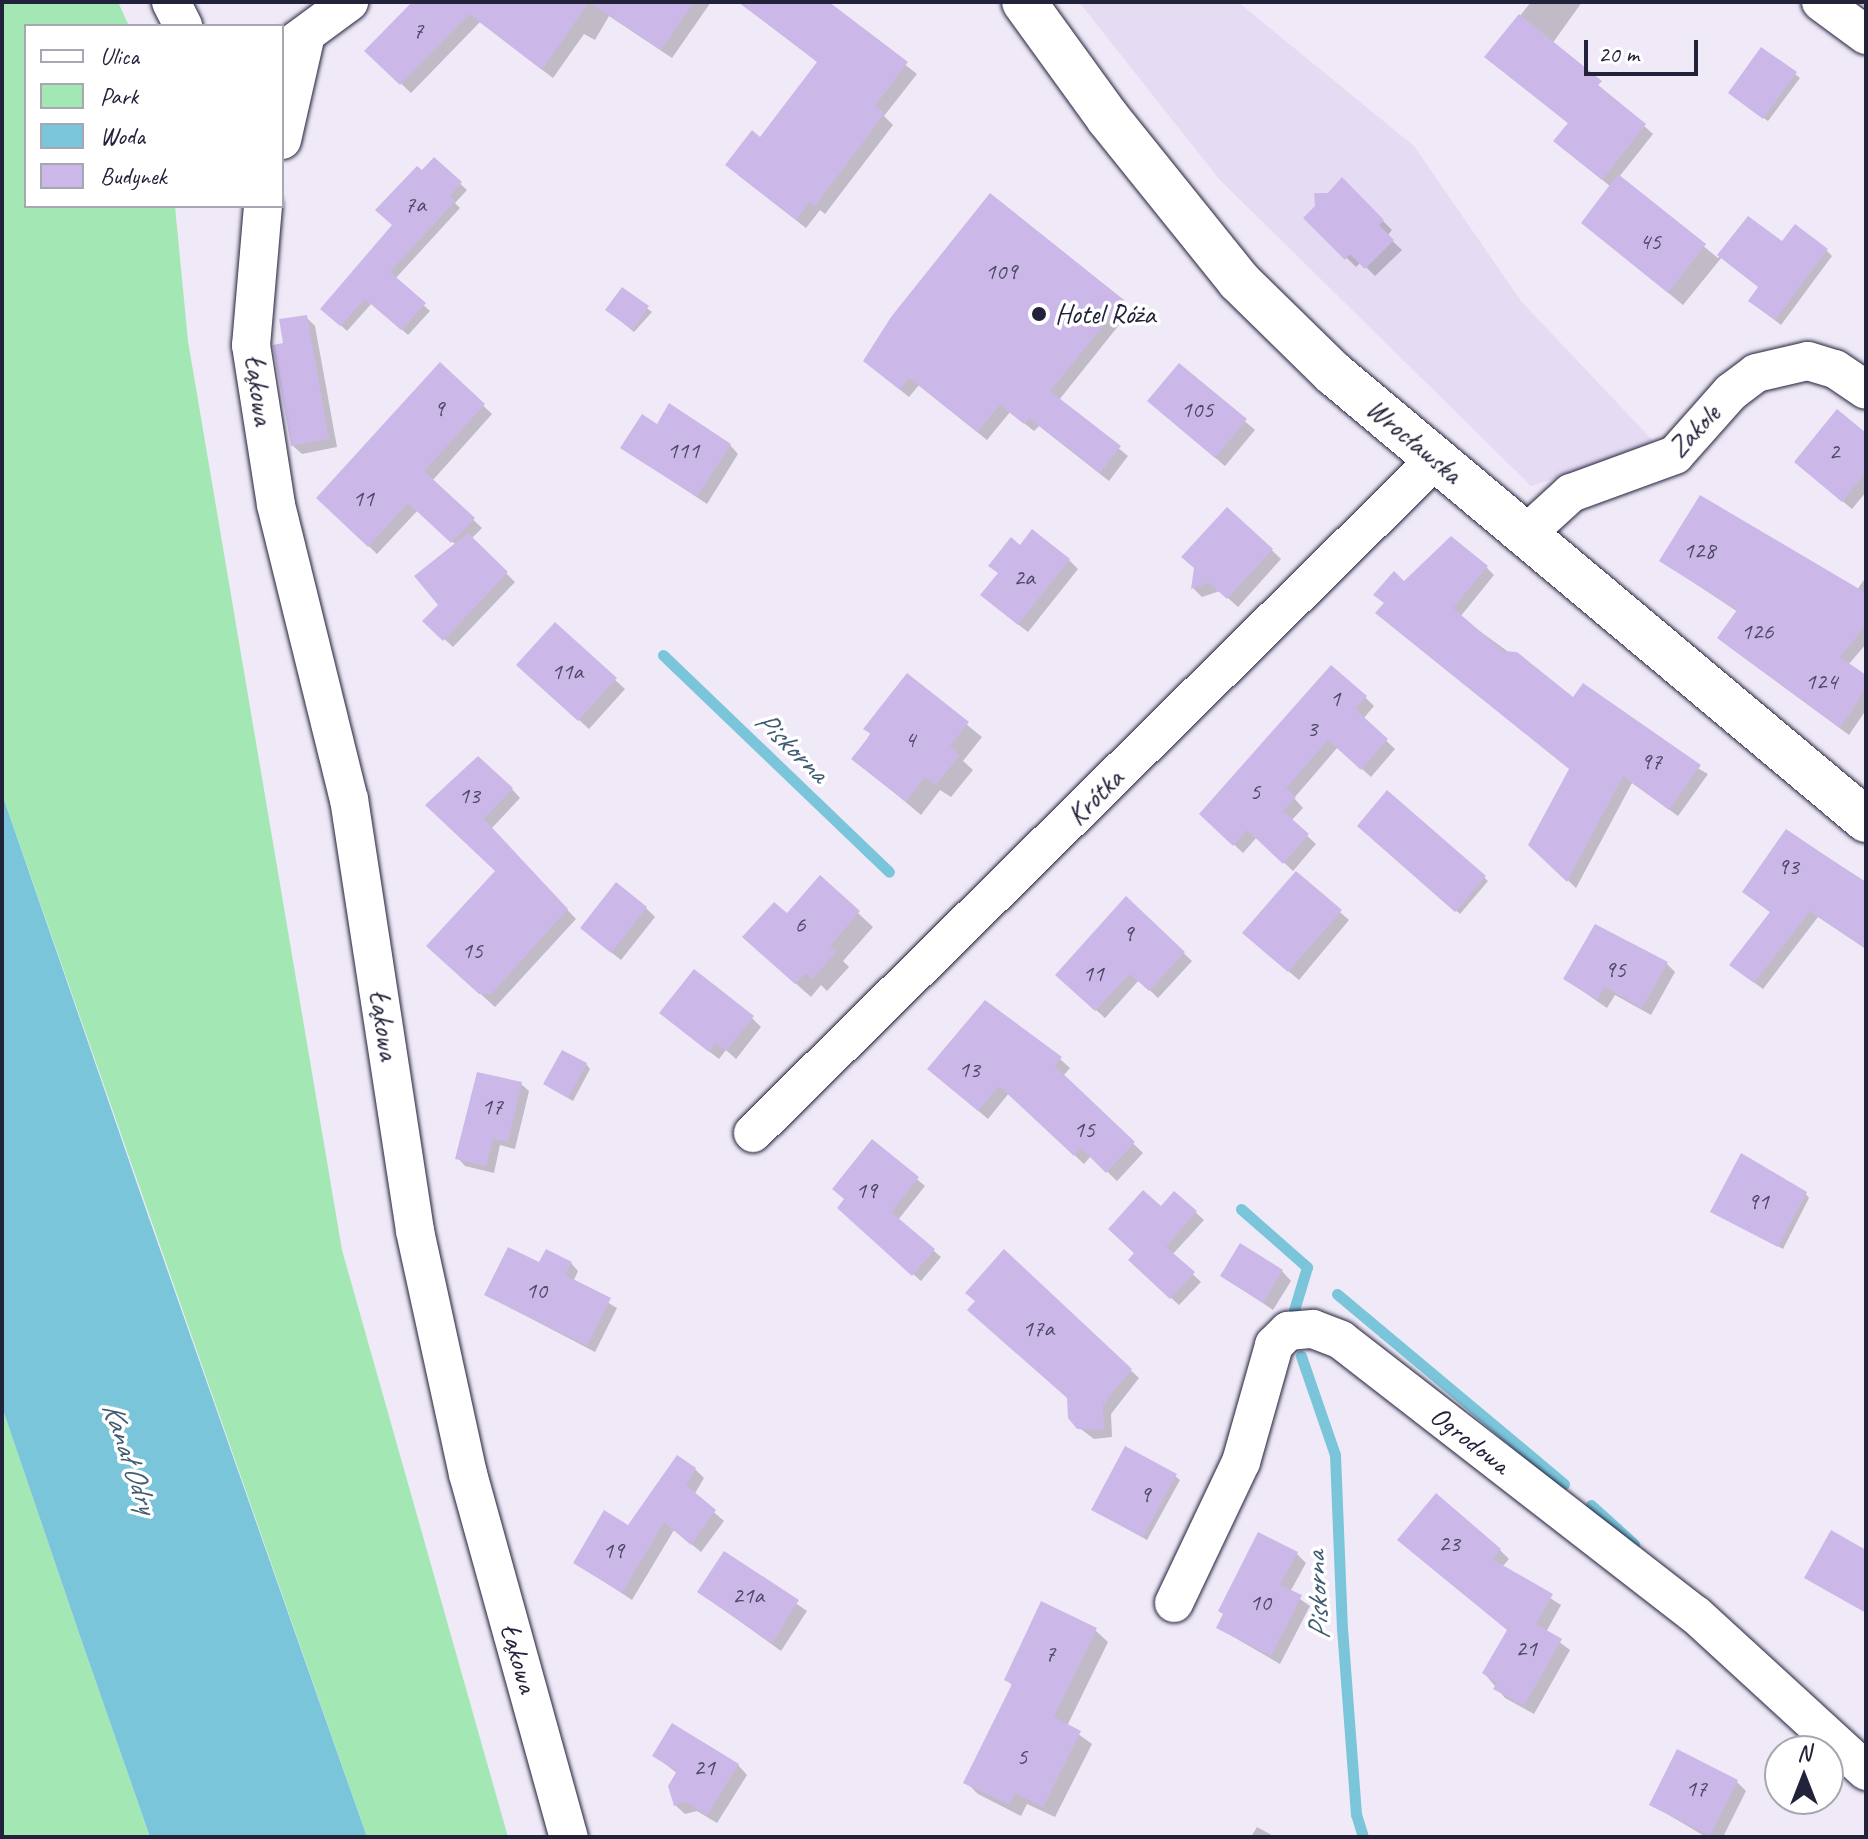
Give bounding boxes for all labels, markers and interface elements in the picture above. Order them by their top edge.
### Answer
house number: 7 [413,17,423,45]
legend [24,24,284,208]
scale bar [1588,24,1702,74]
text: 20 m [1598,39,1639,69]
text: Ulica [100,41,139,71]
text: Park [100,81,138,111]
text: Woda [100,121,145,151]
text: Budynek [100,161,166,191]
house number: 7a [404,191,426,219]
house number: 45 [1639,228,1661,256]
house number: 109 [985,258,1017,286]
place label: Hotel Róża [1055,297,1156,331]
marker: Hotel Róża [1030,305,1048,323]
street label: Łąkowa [237,353,281,427]
street label: Wrocławska [1360,392,1468,490]
house number: 9 [434,395,444,423]
house number: 105 [1181,396,1213,424]
street label: Zakole [1661,398,1727,464]
house number: 111 [667,437,699,465]
house number: 2 [1829,438,1839,466]
house number: 11 [352,485,374,513]
house number: 128 [1683,537,1715,565]
house number: 2a [1013,564,1035,592]
house number: 126 [1741,618,1773,646]
house number: 11a [551,658,583,686]
house number: 124 [1805,668,1837,696]
house number: 1 [1330,685,1340,713]
water label: Piskorna [748,702,836,790]
house number: 3 [1307,715,1317,743]
house number: 4 [905,726,915,754]
house number: 97 [1640,748,1662,776]
street label: Krótka [1060,762,1130,832]
house number: 5 [1250,778,1260,806]
house number: 13 [458,782,480,810]
house number: 93 [1777,853,1799,881]
house number: 6 [795,911,805,939]
house number: 9 [1123,920,1133,948]
house number: 15 [461,937,483,965]
house number: 95 [1604,956,1626,984]
house number: 11 [1082,960,1104,988]
street label: Łąkowa [362,988,406,1062]
house number: 13 [958,1056,980,1084]
house number: 17 [481,1093,503,1121]
house number: 15 [1073,1116,1095,1144]
house number: 19 [855,1177,877,1205]
house number: 91 [1747,1188,1769,1216]
house number: 10 [525,1277,547,1305]
house number: 17a [1022,1315,1054,1343]
water label: Kanał Odry [94,1397,166,1517]
street label: Ogrodowa [1424,1399,1516,1481]
house number: 9 [1140,1481,1150,1509]
house number: 23 [1438,1530,1460,1558]
house number: 19 [602,1537,624,1565]
water label: Piskorna [1297,1551,1337,1641]
house number: 21a [732,1582,764,1610]
house number: 10 [1249,1589,1271,1617]
street label: Łąkowa [493,1620,545,1696]
house number: 21 [1515,1635,1537,1663]
house number: 7 [1045,1640,1055,1668]
north arrow [1764,1735,1844,1815]
text: N [1797,1739,1811,1767]
house number: 5 [1017,1743,1027,1771]
house number: 21 [693,1754,715,1782]
house number: 17 [1685,1775,1707,1803]

